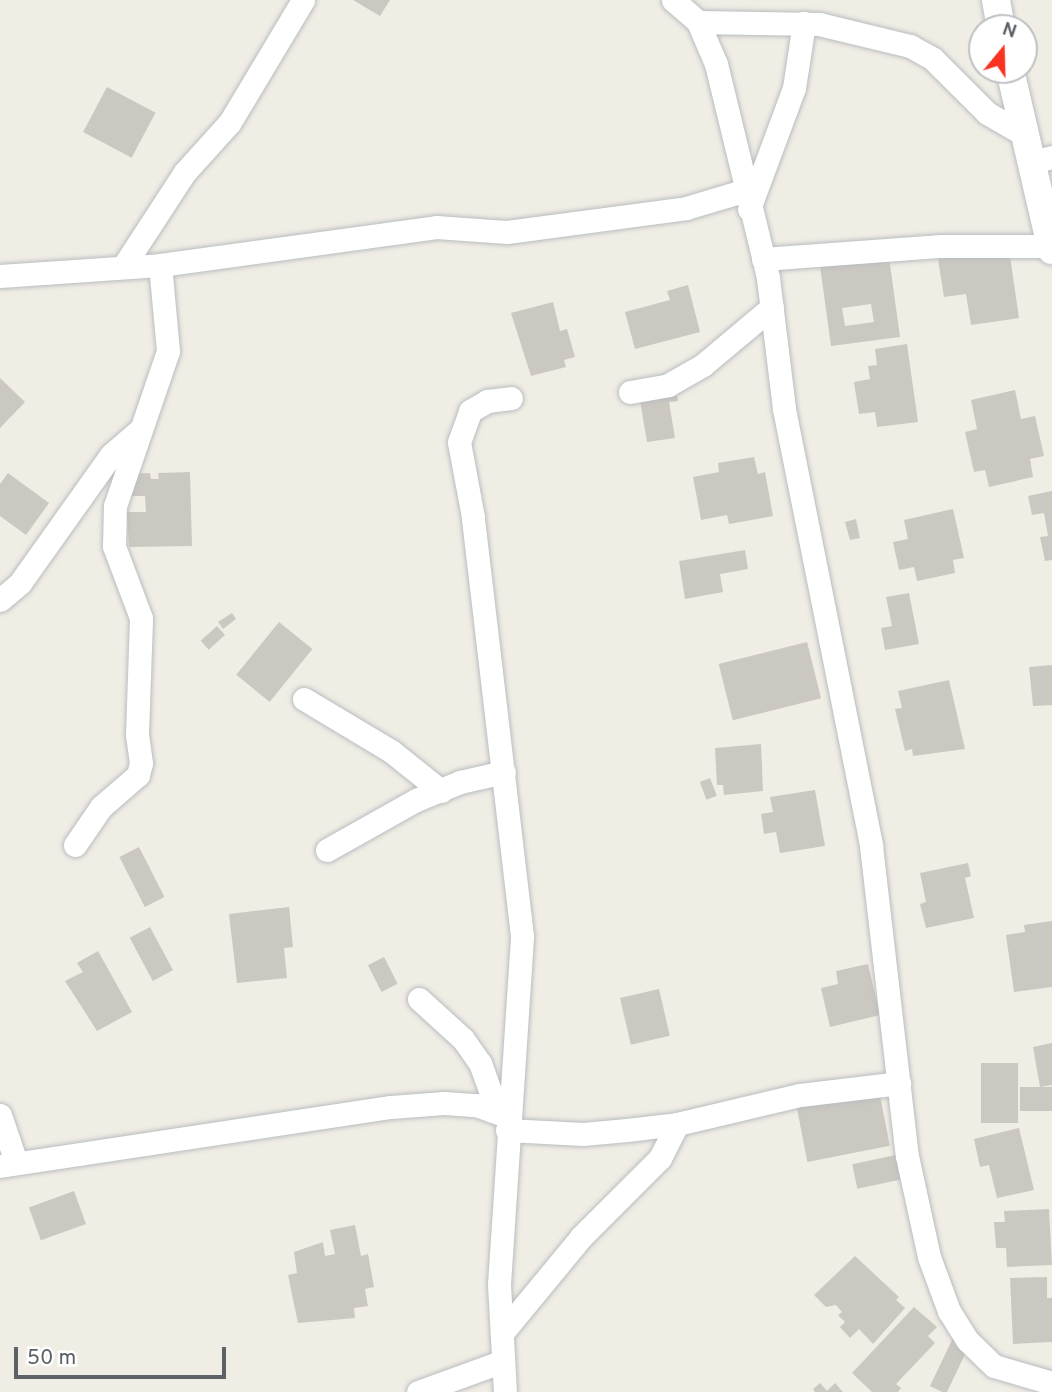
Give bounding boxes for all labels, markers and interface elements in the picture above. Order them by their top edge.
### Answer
north arrow [968,14,1038,84]
text: N [999,17,1020,45]
scale bar [18,1332,229,1376]
text: 50 m [27,1345,76,1372]

